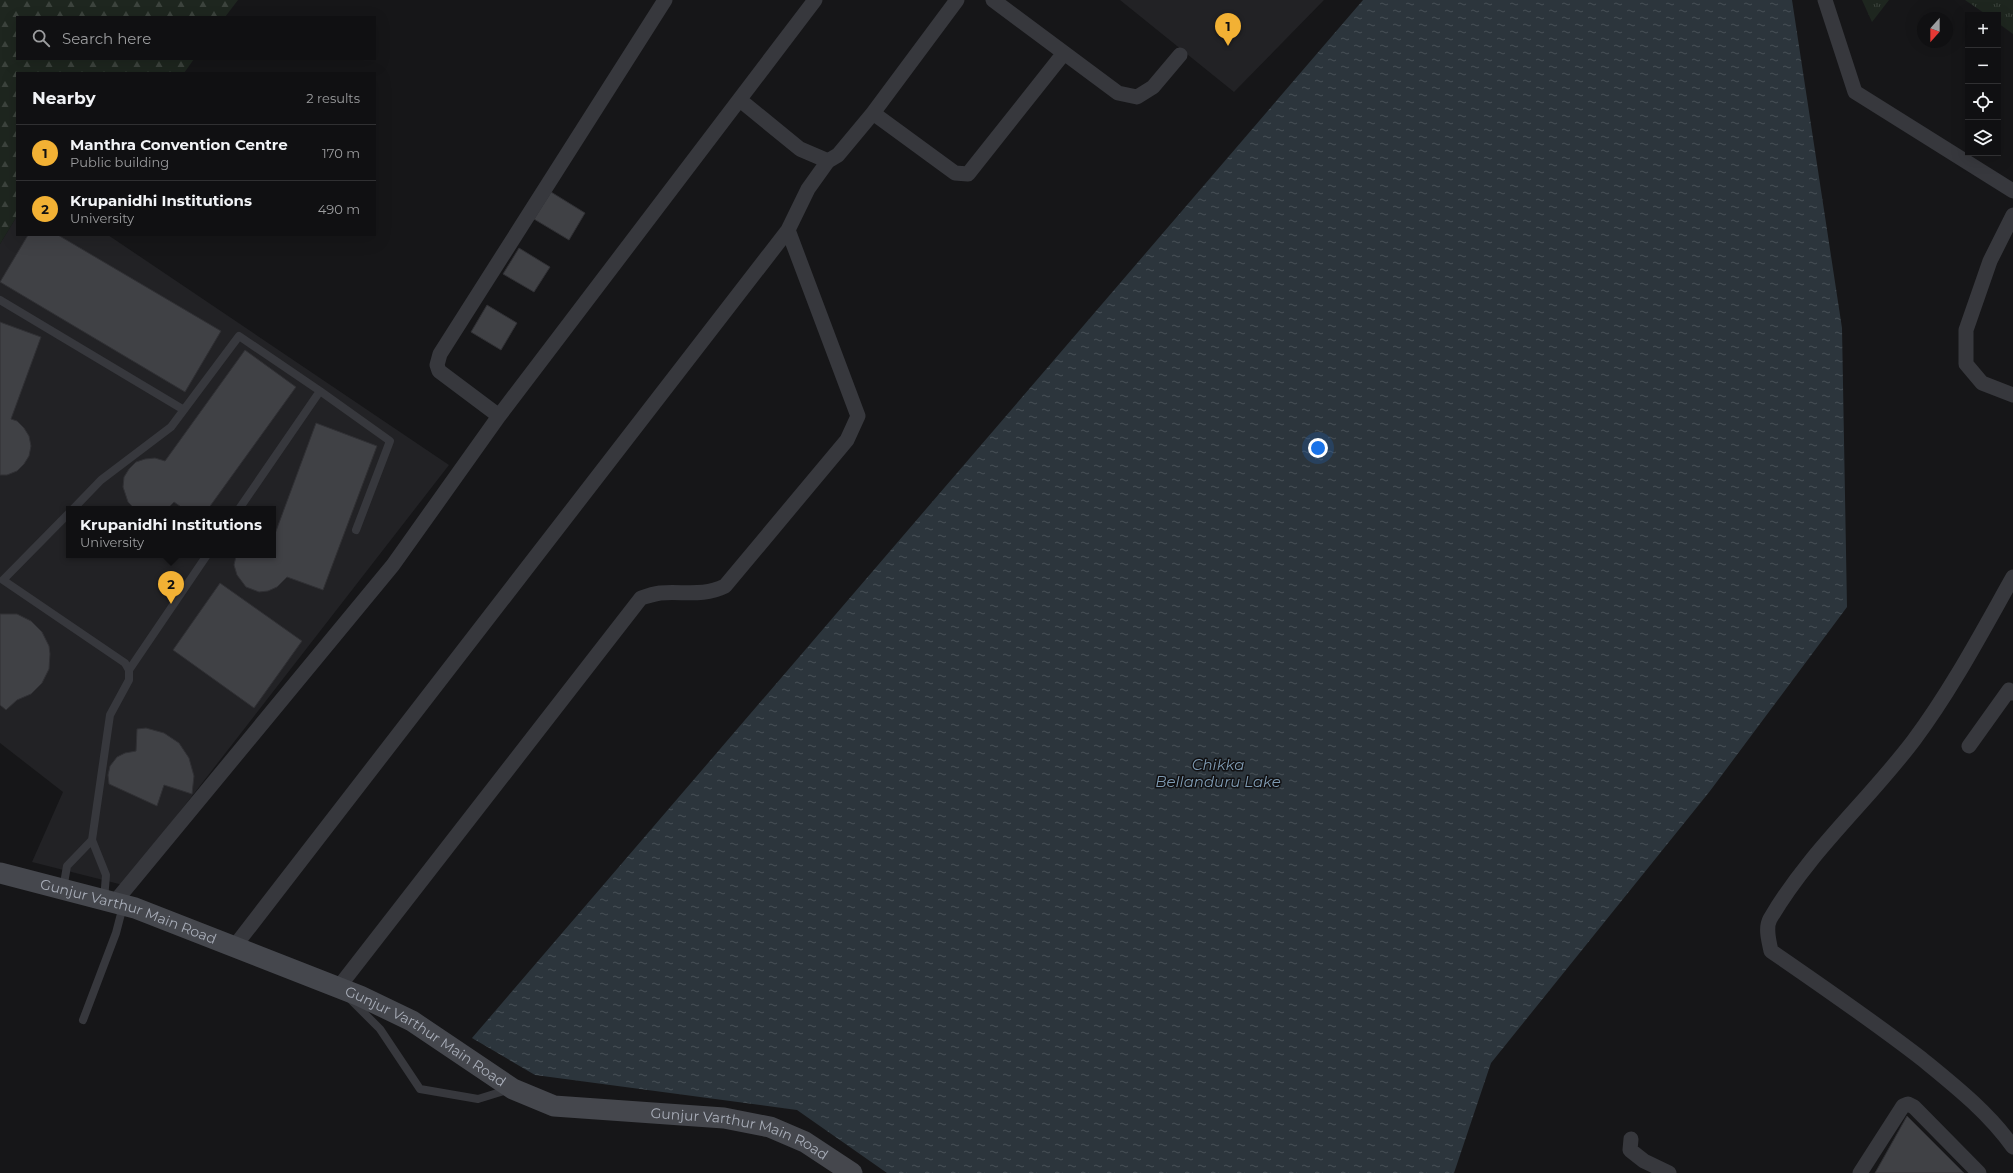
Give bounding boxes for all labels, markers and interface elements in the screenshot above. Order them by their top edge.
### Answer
north arrow [1917,12,1953,48]
map controls [1965,12,2001,156]
button: + [1965,12,2001,48]
pin: 1 [1215,13,1241,46]
search box [16,16,376,60]
icon: search [30,27,52,49]
text: Search here [62,29,151,48]
button: − [1965,48,2001,84]
button: locate [1965,84,2001,120]
text: Nearby [32,88,96,108]
text: 2 results [306,90,360,106]
button: layers [1965,120,2001,156]
text: Manthra Convention Centre [70,135,288,154]
text: 1 [42,145,48,161]
text: 170 m [322,145,360,161]
text: Public building [70,154,169,170]
text: Krupanidhi Institutions [70,191,252,210]
text: 2 [41,201,49,217]
text: 490 m [318,201,360,217]
text: University [70,210,134,226]
your location [1308,438,1328,458]
popup [66,506,276,558]
text: Krupanidhi Institutions [80,515,262,534]
text: University [80,534,144,550]
pin: 2 [158,571,184,604]
water label: Chikka Bellanduru Lake [1155,755,1281,791]
street label: Gunjur Varthur Main Road [38,875,219,948]
street label: Gunjur Varthur Main Road [342,982,509,1091]
street label: Gunjur Varthur Main Road [650,1104,832,1164]

